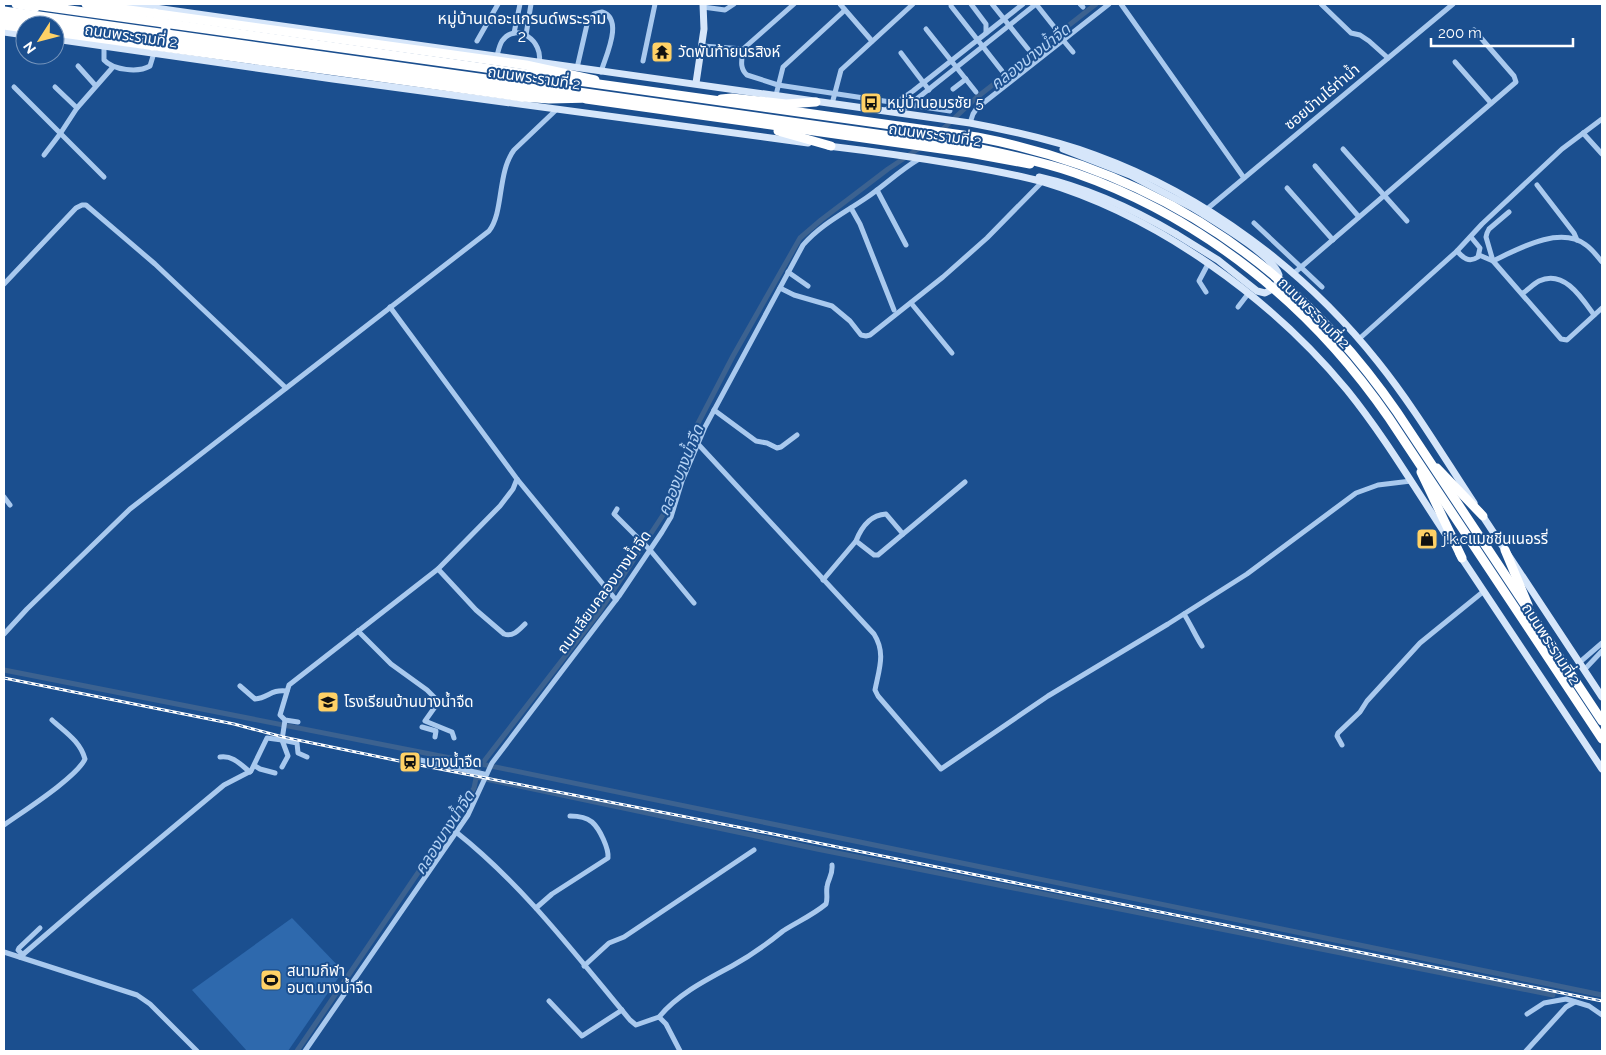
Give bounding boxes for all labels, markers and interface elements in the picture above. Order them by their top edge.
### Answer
district label: หมู่บ้านเดอะแกรนด์พระราม 2 [438,9,606,46]
north arrow [15,15,65,65]
scale bar [1431,15,1574,47]
water label: คลองบางน้ำจืด [985,17,1075,93]
street label: ถนนพระรามที่ 2 [83,19,179,51]
text: 200 m [1438,24,1482,42]
text: N [20,39,39,57]
temple icon: วัดพันท้ายนรสิงห์ [650,40,674,64]
place label: วัดพันท้ายนรสิงห์ [678,43,781,61]
street label: ซอยบ้านไร่ท่าน้ำ [1280,59,1363,134]
street label: ถนนพระรามที่ 2 [486,61,582,93]
bus stop icon: หมู่บ้านอมรชัย 5 [859,91,883,115]
place label: หมู่บ้านอมรชัย 5 [887,94,984,112]
street label: ถนนพระรามที่ 2 [887,118,983,150]
street label: ถนนพระรามที่ 2 [1275,272,1355,353]
water label: คลองบางน้ำจืด [652,420,708,518]
street label: ถนนเลียบคลองบางน้ำจืด [551,526,655,657]
shop icon: j.k.cแมชชีนเนอรรี่ [1415,527,1439,551]
place label: j.k.cแมชชีนเนอรรี่ [1441,528,1548,548]
street label: ถนนพระรามที่ 2 [1518,599,1586,688]
school or university icon: โรงเรียนบ้านบางนํ้าจืด [316,690,340,714]
place label: โรงเรียนบ้านบางนํ้าจืด [344,691,474,711]
station icon: บางน้ำจืด [398,750,422,774]
place label: บางน้ำจืด [426,751,482,771]
water label: คลองบางน้ำจืด [409,785,479,878]
place label: สนามกีฬา อบต.บางน้ำจืด [287,962,373,997]
sports icon: สนามกีฬา อบต.บางน้ำจืด [259,968,283,992]

